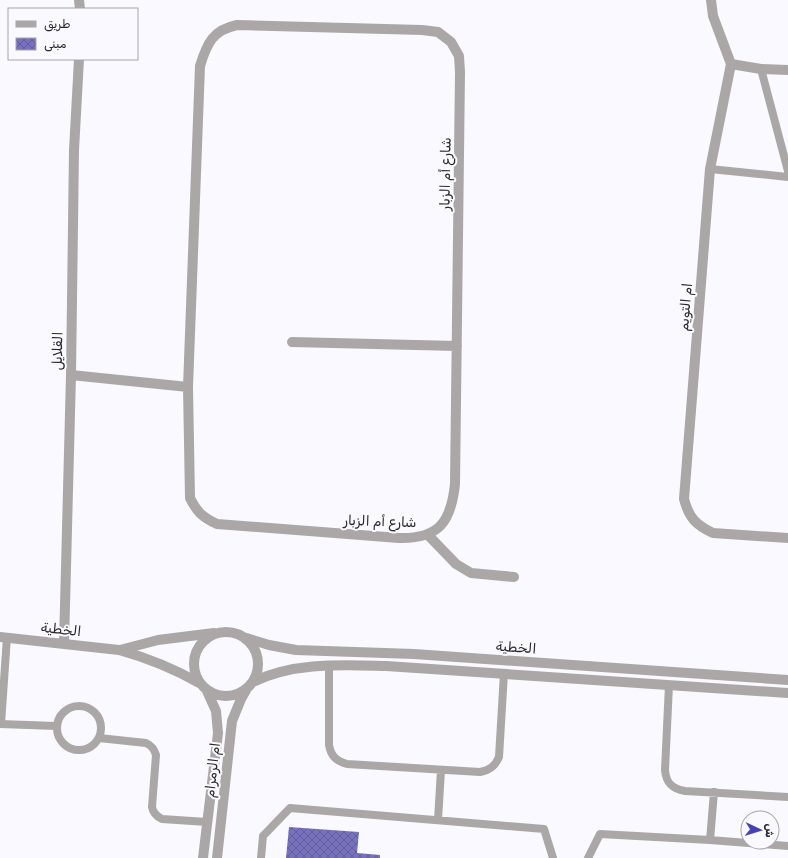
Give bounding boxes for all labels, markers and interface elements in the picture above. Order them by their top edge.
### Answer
legend [8,8,138,60]
text: طريق [44,17,70,32]
text: مبنى [44,37,67,52]
street label: شارع أم الزبار [436,137,457,212]
street label: ام التويم [675,282,697,332]
street label: القلايل [49,332,66,371]
street label: شارع أم الزبار [342,512,417,533]
street label: الخطية [40,619,82,640]
street label: الخطية [495,638,537,657]
street label: ام الرمرام [201,742,225,798]
north arrow [740,810,780,850]
text: ش [763,823,776,838]

